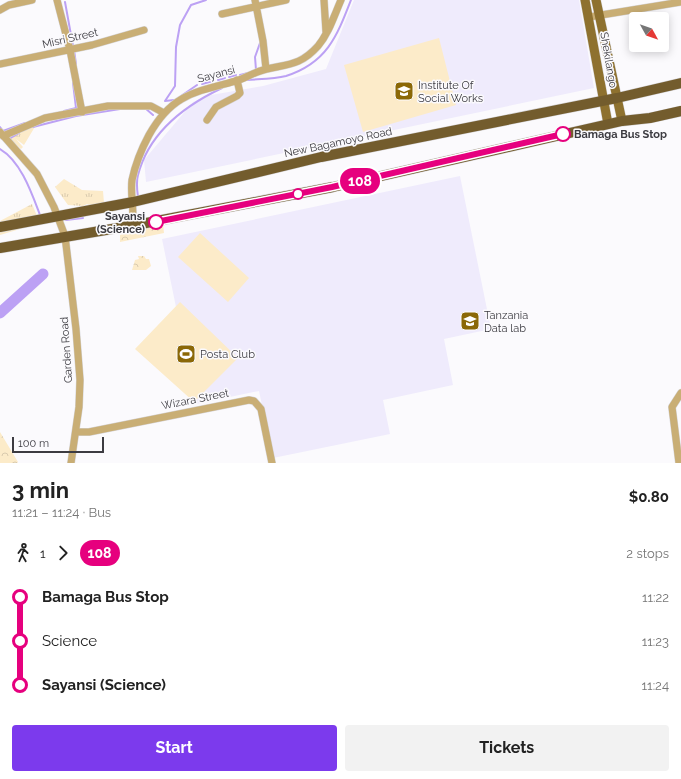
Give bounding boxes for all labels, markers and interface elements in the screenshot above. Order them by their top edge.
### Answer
north arrow [629,12,669,52]
map controls [629,12,669,52]
street label: Misri Street [41,26,100,51]
street label: Shekilango [597,31,620,89]
street label: Sayansi [196,63,236,86]
place label: Institute Of Social Works [418,79,483,105]
school or university icon: Institute Of Social Works [393,80,415,102]
street label: New Bagamoyo Road [283,125,394,160]
marker: Bamaga Bus Stop [555,126,571,142]
place label: Bamaga Bus Stop [574,128,667,141]
line badge: 108 [337,168,383,194]
text: 108 [348,173,372,189]
unlabelled marker [292,188,304,200]
place label: Sayansi (Science) [97,210,146,236]
marker: Sayansi (Science) [148,214,164,230]
place label: Tanzania Data lab [484,309,528,335]
school or university icon: Tanzania Data lab [459,310,481,332]
street label: Garden Road [58,316,75,384]
sports icon: Posta Club [175,343,197,365]
place label: Posta Club [200,348,255,361]
street label: Wizara Street [160,387,230,412]
scale bar [12,435,104,454]
text: 100 m [18,437,49,450]
text: 3 min [12,477,69,503]
text: $0.80 [629,488,669,506]
text: 11:21 – 11:24 · Bus [12,505,111,520]
icon: walk [12,542,34,564]
icon: forward [52,542,74,564]
text: 108 [88,545,112,561]
text: 1 [40,546,46,561]
text: 2 stops [626,546,669,561]
text: Bamaga Bus Stop [42,588,169,606]
text: 11:22 [642,590,669,605]
text: Science [42,632,97,650]
text: 11:23 [642,634,669,649]
text: Sayansi (Science) [42,676,166,694]
text: 11:24 [642,678,669,693]
button: Start [12,725,337,771]
button: Tickets [345,725,669,771]

